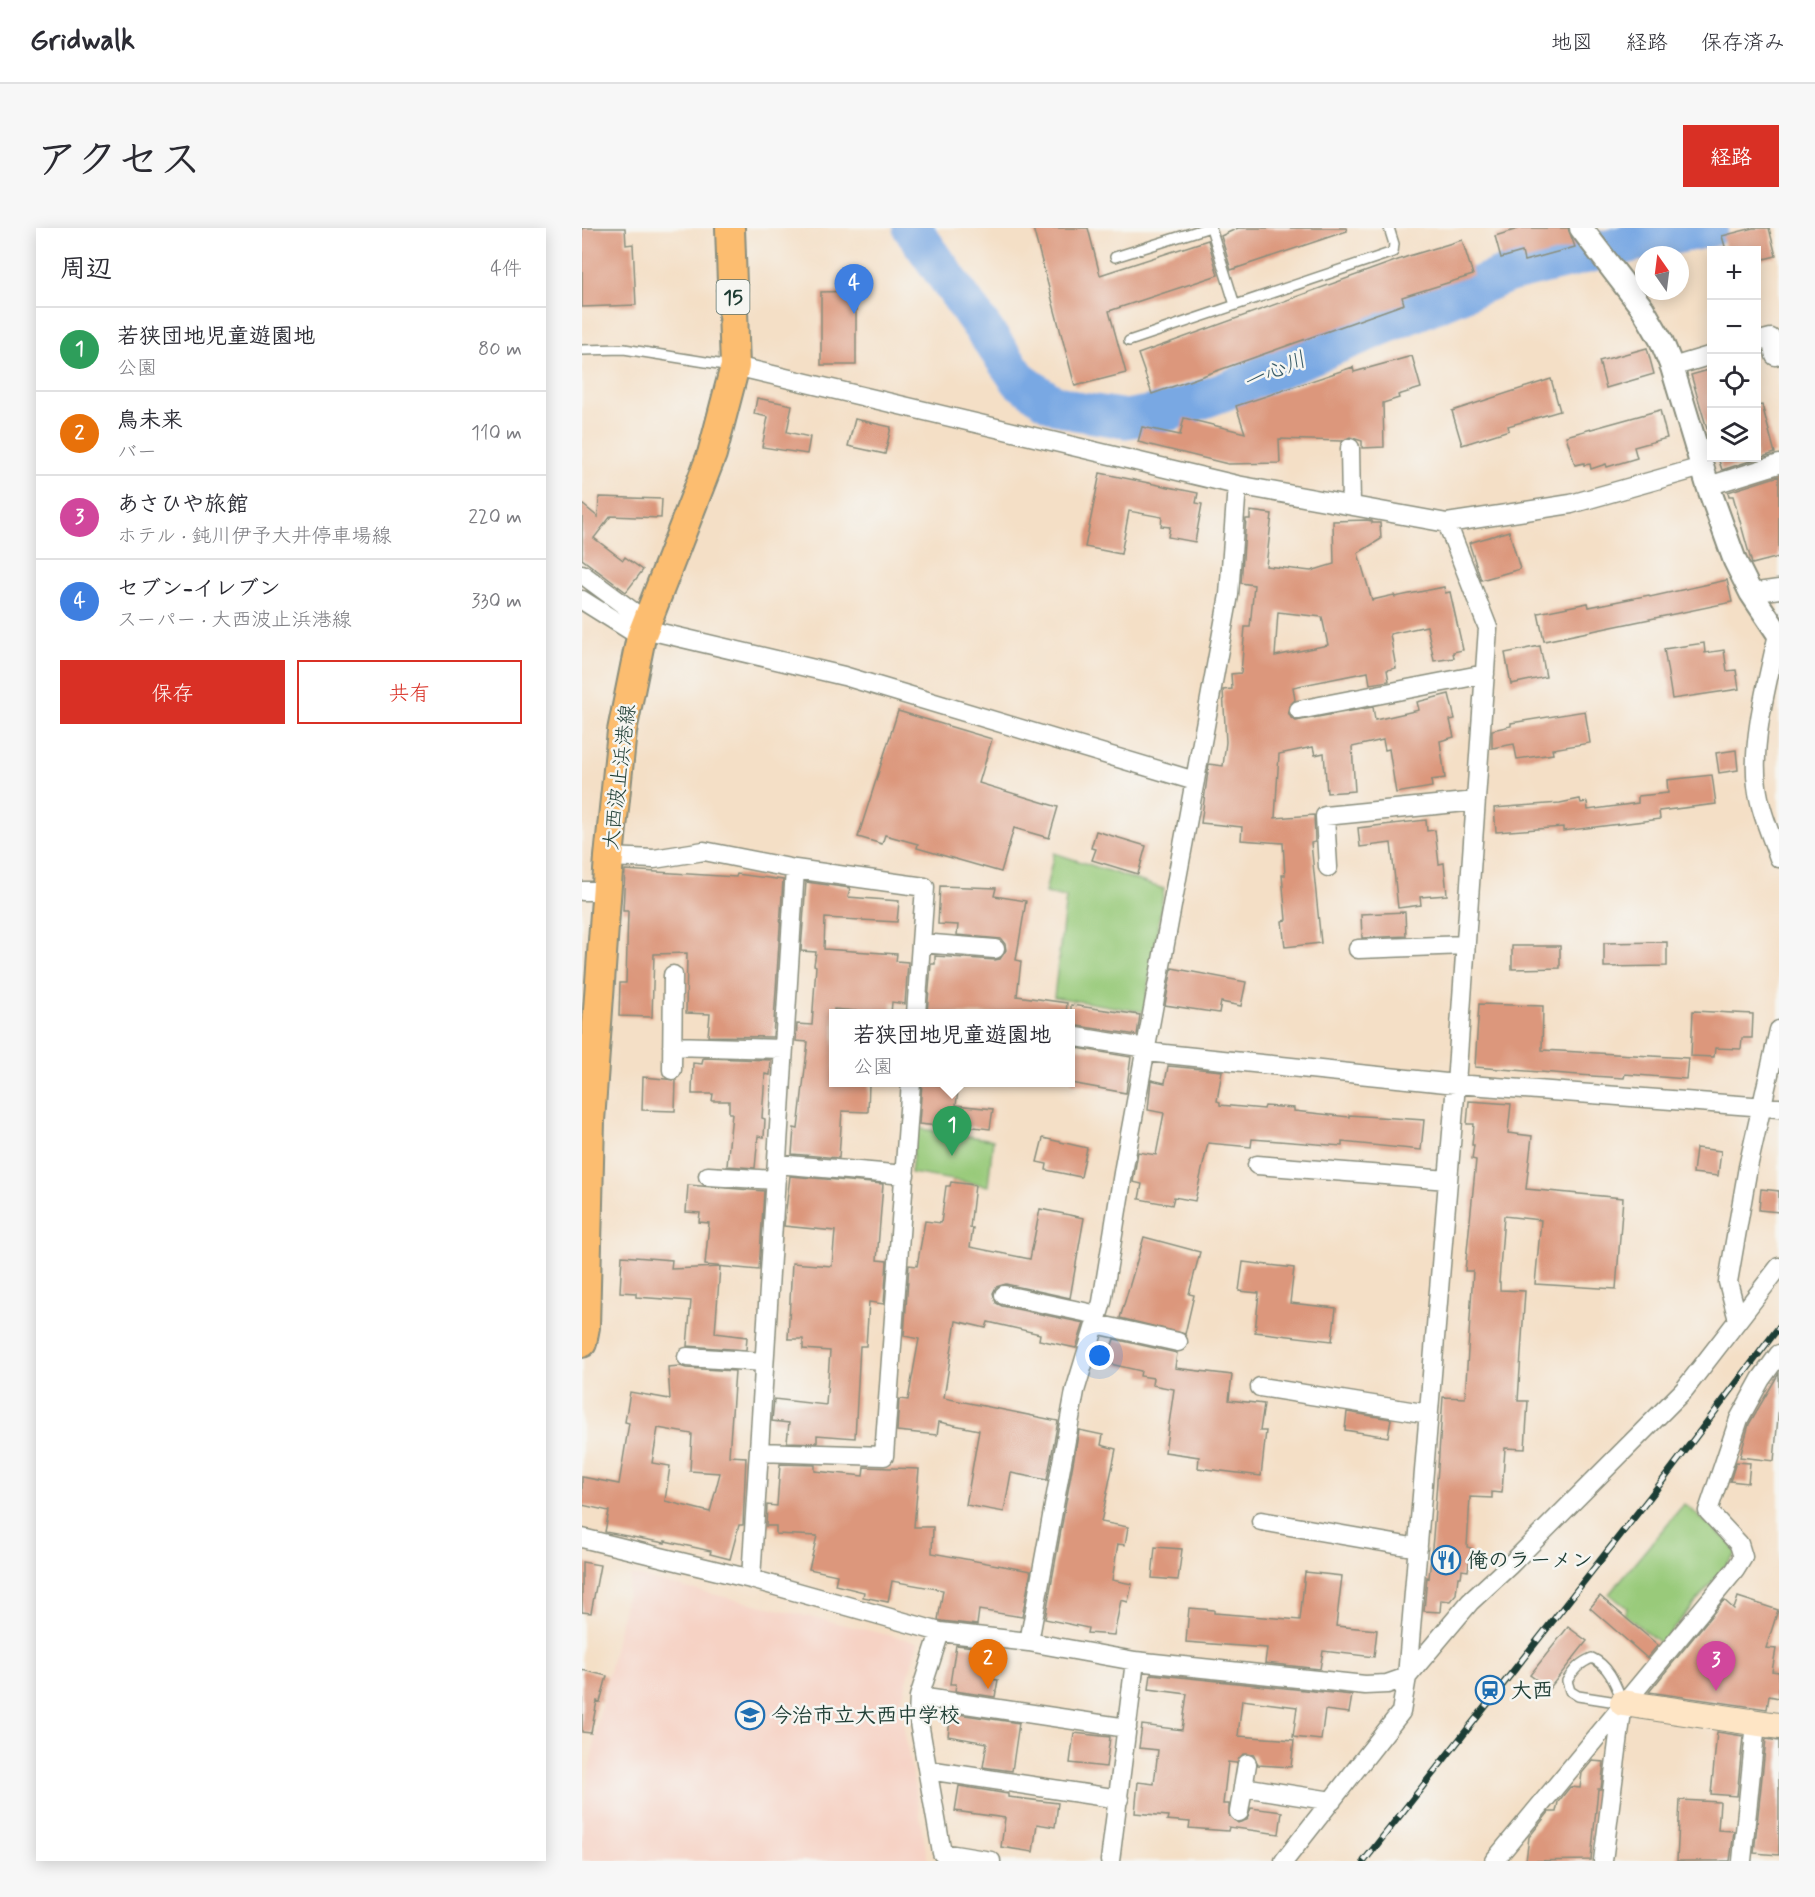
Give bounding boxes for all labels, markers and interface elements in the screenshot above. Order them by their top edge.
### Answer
text: Gridwalk [30,23,135,60]
text: 地図 [1551,29,1593,57]
text: 経路 [1626,29,1668,57]
text: 保存済み [1701,29,1785,57]
button: 経路 [1683,125,1779,187]
text: アクセス [36,134,201,189]
north arrow [1635,246,1689,300]
map controls [1707,246,1761,462]
button: + [1707,246,1761,300]
text: 周辺 [60,253,112,287]
text: 4件 [490,256,522,283]
pin: 4 [834,264,874,314]
road number: 15 [716,280,750,314]
button: − [1707,300,1761,354]
text: 若狭団地児童遊園地 [117,323,315,351]
text: 1 [75,336,84,363]
text: 80 m [478,336,522,363]
water label: 一心川 [1239,346,1311,398]
button: locate [1707,354,1761,408]
text: 公園 [117,355,157,382]
text: 鳥未来 [117,407,183,435]
button: layers [1707,408,1761,462]
text: 2 [75,420,84,447]
text: 110 m [471,420,522,447]
text: バー [117,439,157,466]
text: あさひや旅館 [117,491,248,519]
text: 3 [75,504,84,531]
text: 220 m [468,504,522,531]
text: ホテル · 鈍川伊予大井停車場線 [117,523,392,550]
text: セブン-イレブン [117,575,281,603]
text: 4 [74,588,85,615]
text: 330 m [471,588,522,615]
text: スーパー · 大西波止浜港線 [117,607,352,634]
button: 保存 [60,660,285,724]
button: 共有 [297,660,522,724]
street label: 大西波止浜港線 [597,702,643,852]
popup [829,1009,1075,1087]
text: 若狭団地児童遊園地 [853,1022,1051,1050]
text: 公園 [853,1054,893,1081]
pin: 1 [932,1106,971,1156]
your location [1085,1341,1114,1370]
restaurant icon: 俺のラーメン [1430,1544,1462,1576]
place label: 俺のラーメン [1467,1547,1593,1575]
pin: 2 [968,1640,1008,1689]
pin: 3 [1696,1642,1736,1691]
station icon: 大西 [1474,1674,1506,1706]
place label: 大西 [1511,1677,1553,1705]
school or university icon: 今治市立大西中学校 [734,1699,766,1731]
place label: 今治市立大西中学校 [771,1702,960,1730]

